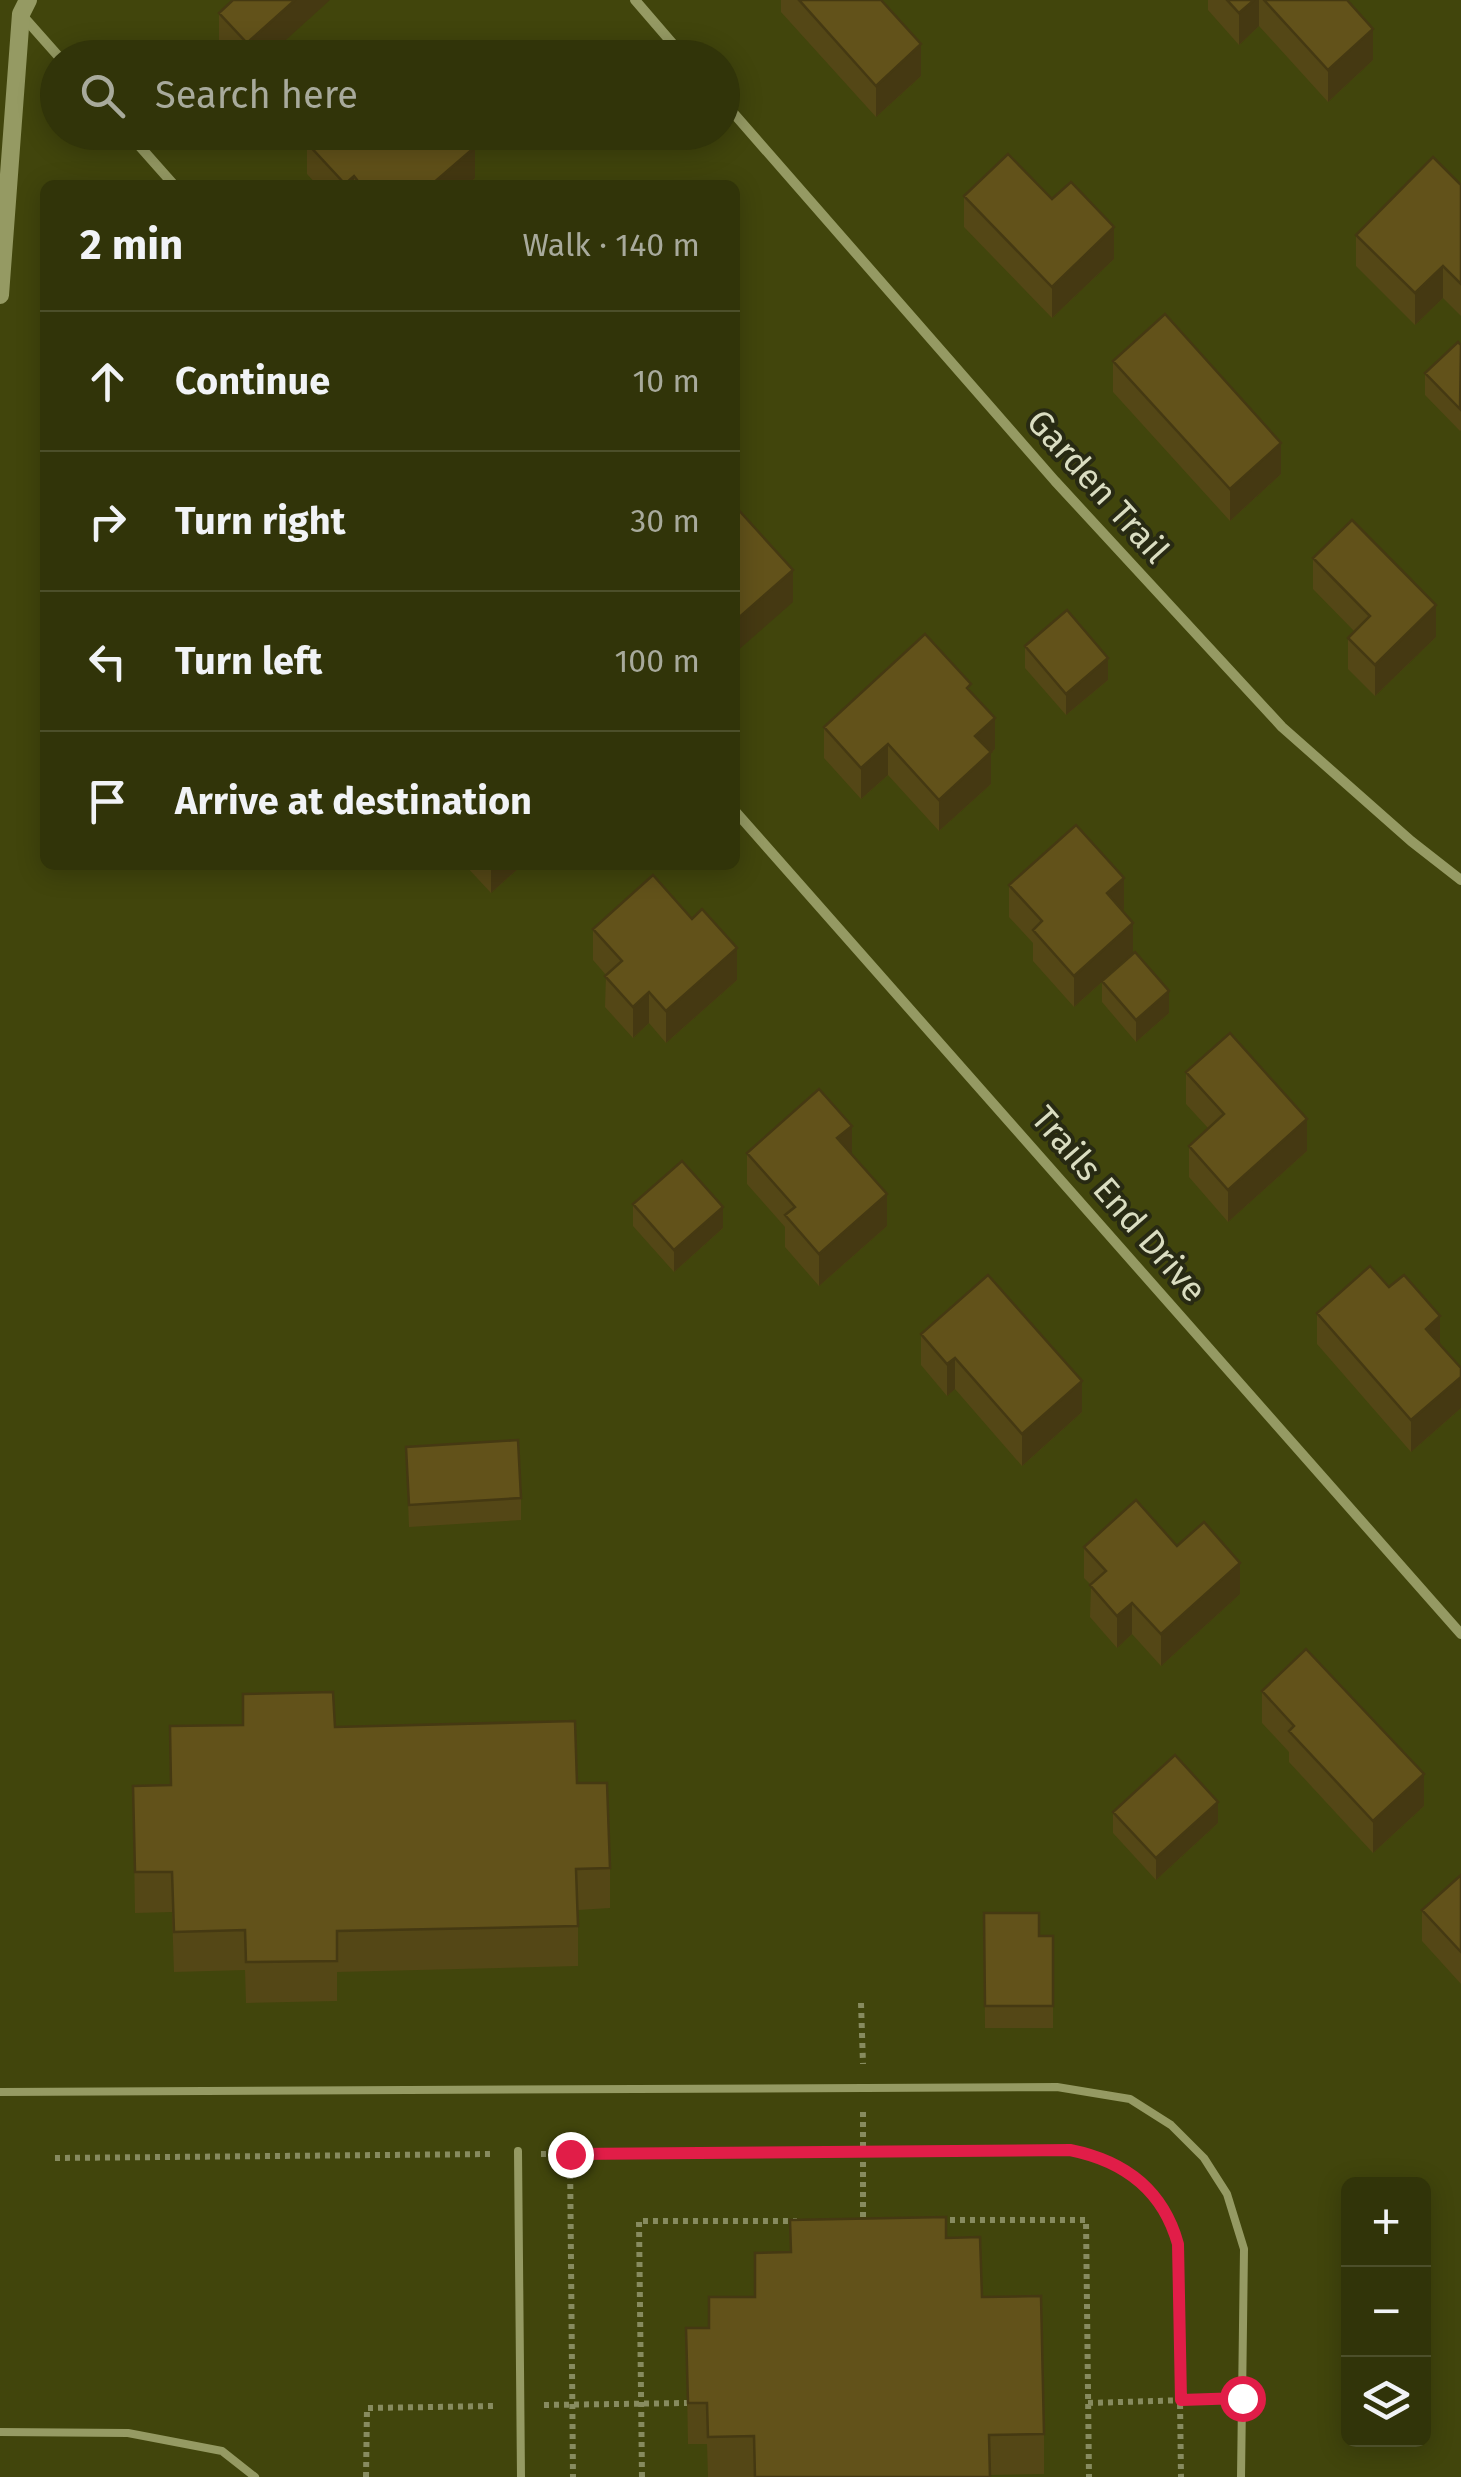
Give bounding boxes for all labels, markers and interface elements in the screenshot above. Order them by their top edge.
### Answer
search box [40,40,740,150]
icon: search [75,68,130,123]
text: Search here [155,72,358,118]
text: 2 min [80,220,183,270]
text: Walk · 140 m [522,226,700,264]
icon: ahead [80,354,135,409]
text: Continue [175,358,330,404]
text: 10 m [632,362,700,400]
street label: Garden Trail [1018,401,1178,571]
icon: right [80,494,135,549]
text: Turn right [175,498,345,544]
text: 30 m [630,502,700,540]
icon: left [80,634,135,689]
text: Turn left [175,638,322,684]
text: 100 m [615,642,700,680]
icon: arrive [80,774,135,829]
text: Arrive at destination [175,778,532,824]
street label: Trails End Drive [1023,1098,1215,1310]
route end [548,2132,594,2178]
map controls [1341,2177,1431,2447]
button: + [1341,2177,1431,2267]
button: − [1341,2267,1431,2357]
button: layers [1341,2357,1431,2447]
route start [1220,2376,1266,2422]

